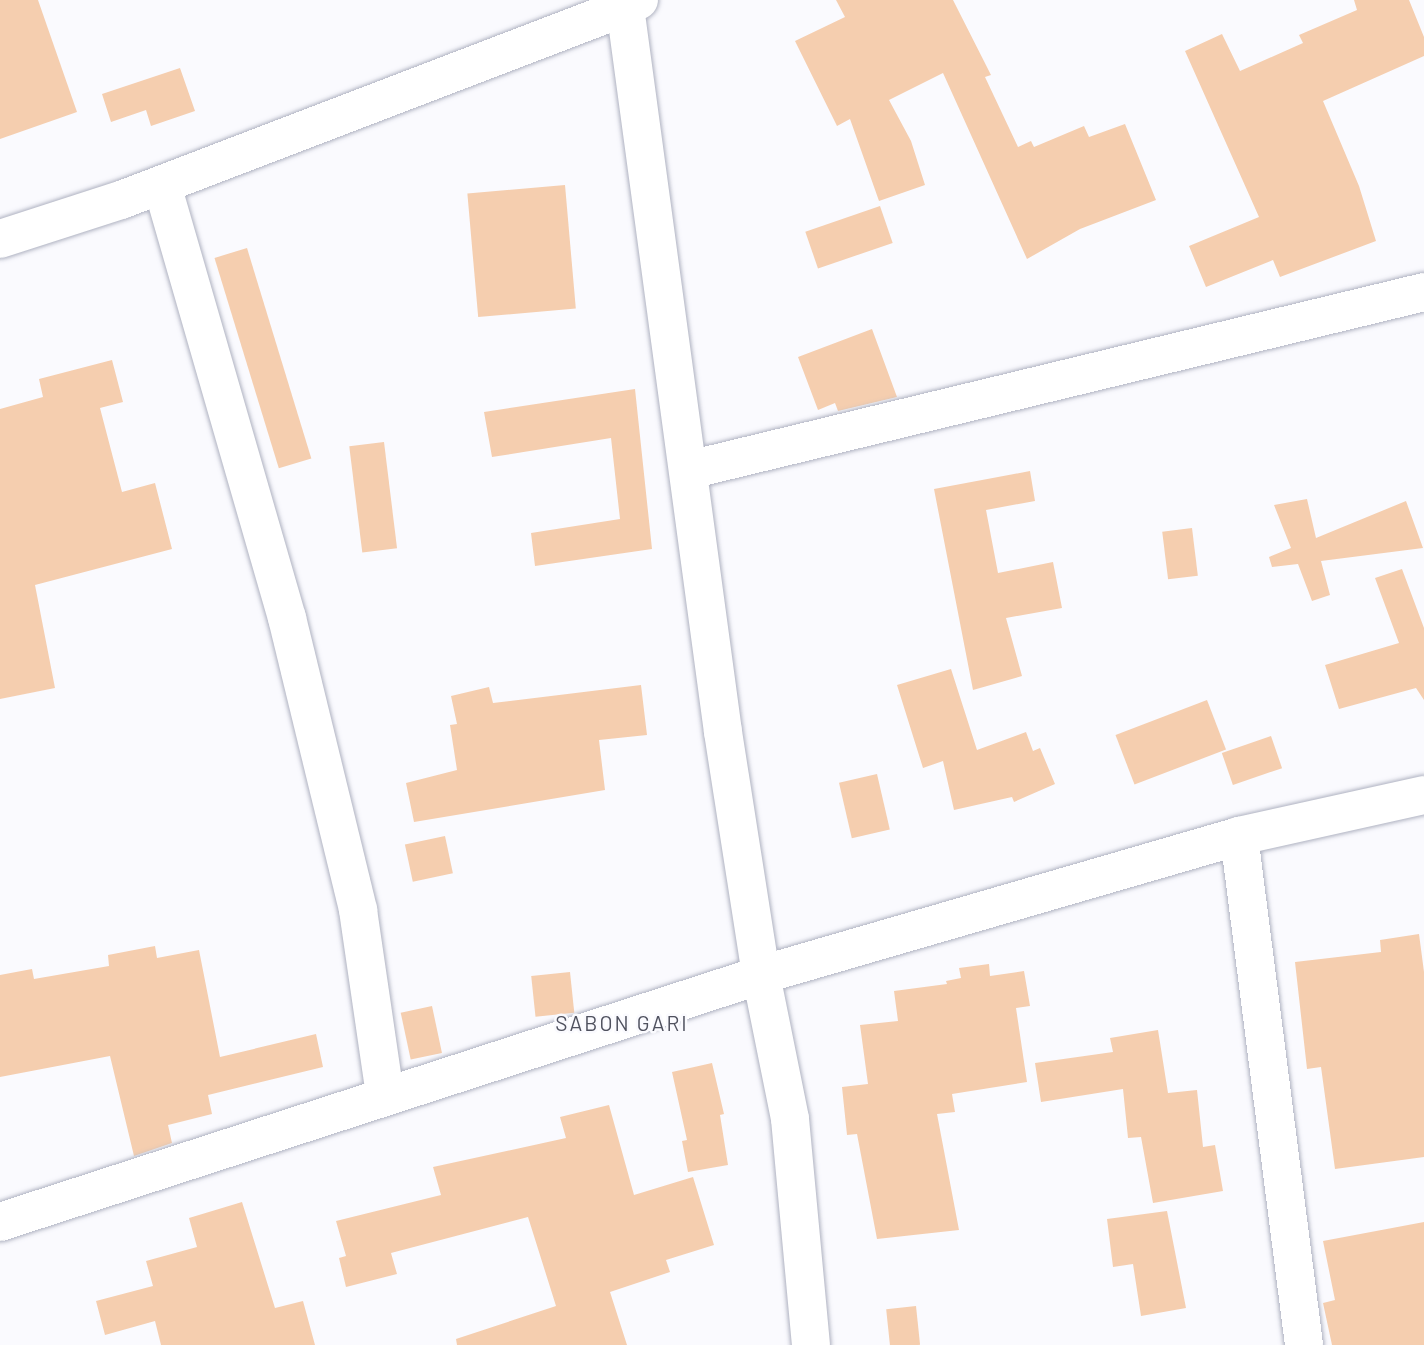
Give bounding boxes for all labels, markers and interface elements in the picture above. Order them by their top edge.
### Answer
district label: SABON GARI [557,1010,687,1036]

